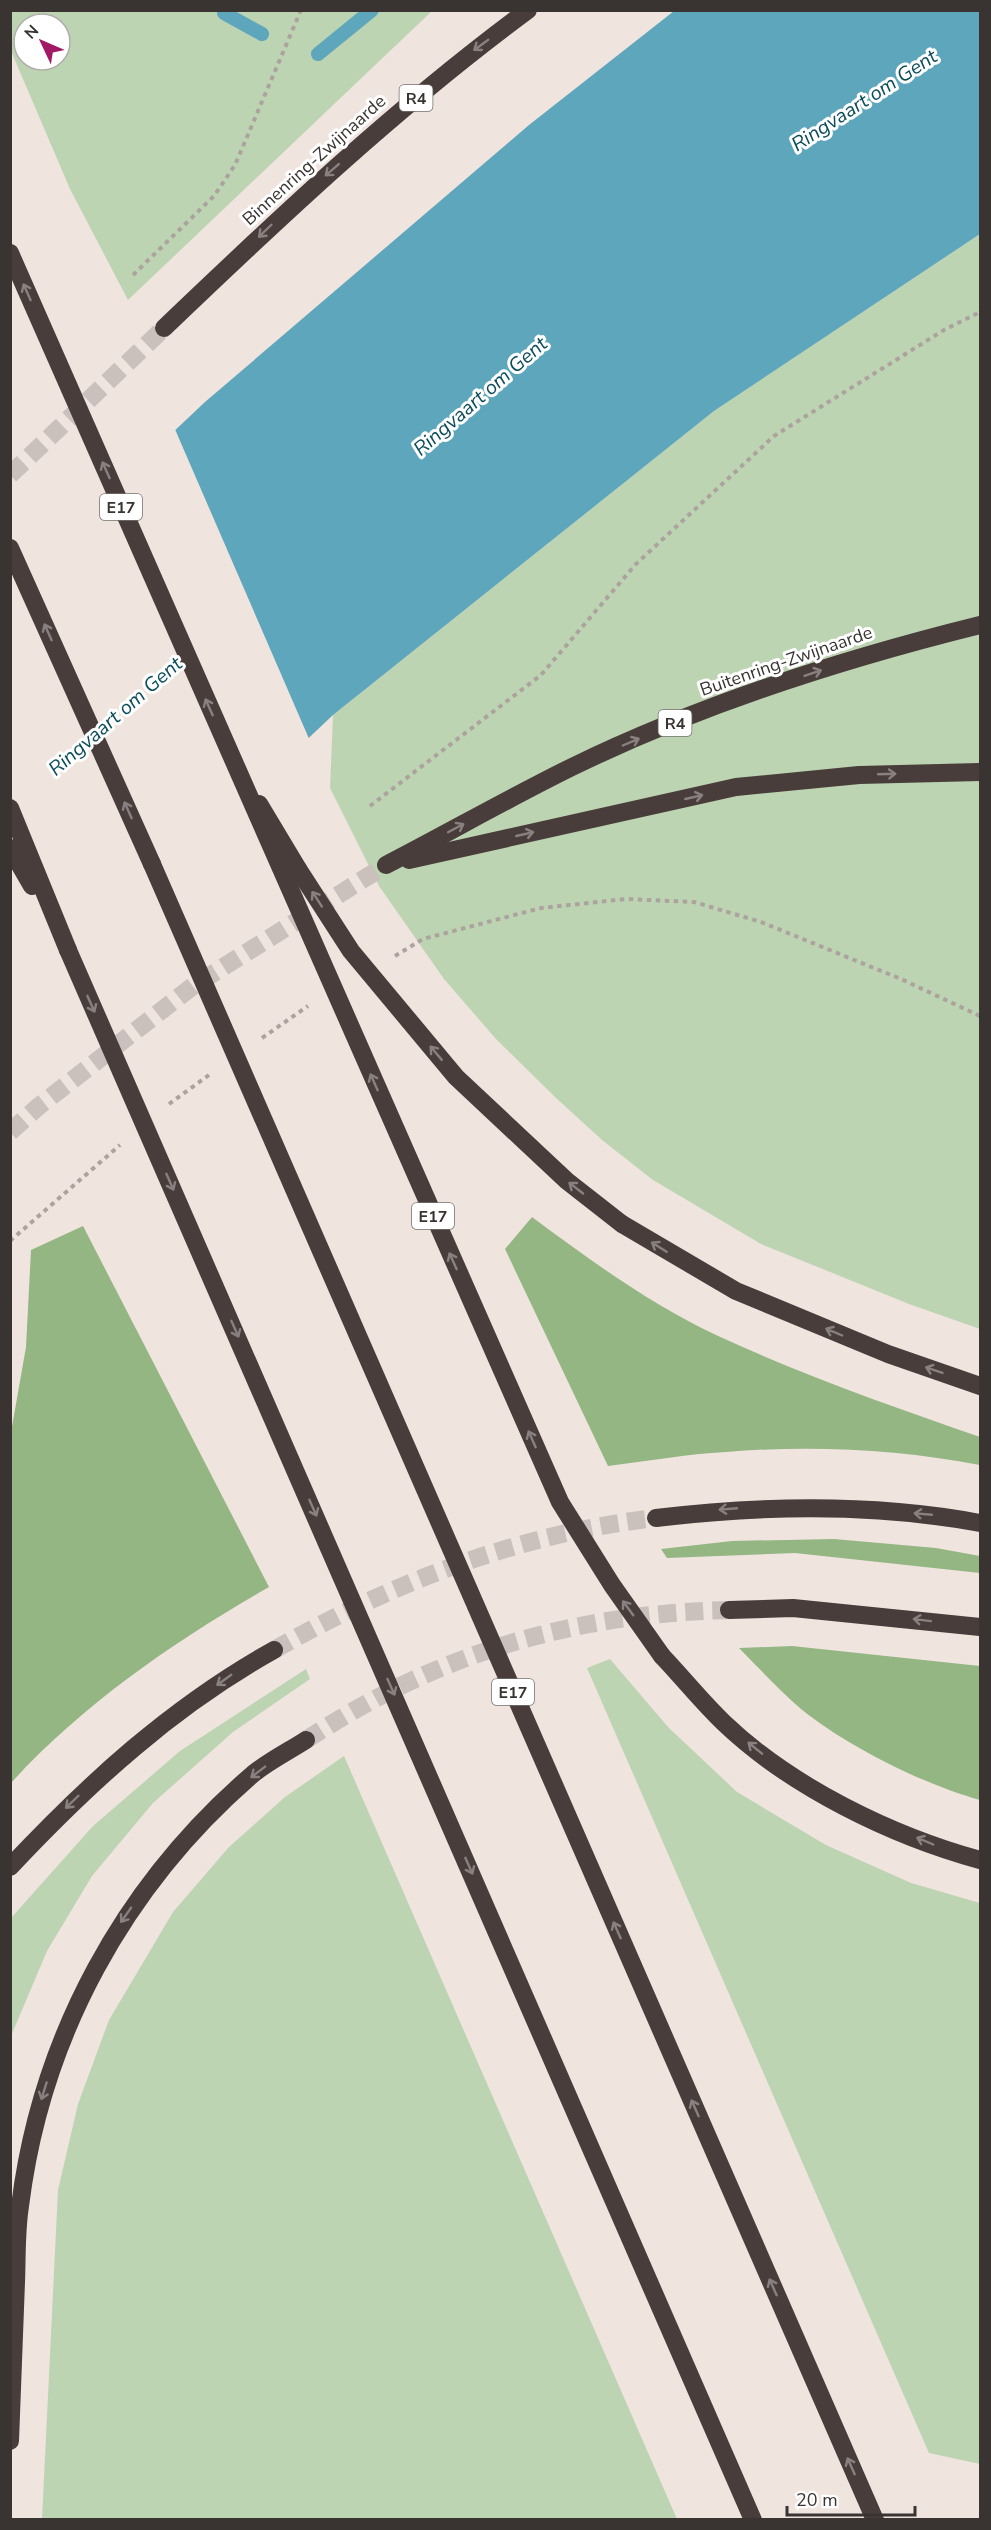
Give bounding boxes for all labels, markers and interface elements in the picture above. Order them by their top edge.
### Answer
north arrow [12,12,72,72]
text: N [20,20,44,44]
one-way arrow [474,39,490,51]
water label: Ringvaart om Gent [786,42,943,158]
road number: R4 [400,85,432,111]
street label: Binnenring-Zwijnaarde [237,89,391,231]
one-way arrow [324,163,339,177]
one-way arrow [258,224,273,238]
one-way arrow [21,283,33,301]
water label: Ringvaart om Gent [408,330,554,462]
one-way arrow [99,462,111,480]
road number: E17 [100,494,142,520]
street label: Buitenring-Zwijnaarde [697,620,875,702]
one-way arrow [42,624,53,642]
water label: Ringvaart om Gent [43,650,189,782]
one-way arrow [803,666,822,677]
one-way arrow [203,698,214,716]
road number: R4 [658,710,692,736]
one-way arrow [622,736,640,747]
one-way arrow [876,768,896,780]
one-way arrow [684,790,703,802]
one-way arrow [121,802,133,820]
one-way arrow [447,822,465,833]
one-way arrow [515,828,535,839]
one-way arrow [311,890,324,907]
one-way arrow [86,994,98,1012]
one-way arrow [429,1046,443,1061]
one-way arrow [368,1074,380,1092]
one-way arrow [166,1173,177,1191]
one-way arrow [568,1182,584,1195]
road number: E17 [412,1203,454,1229]
one-way arrow [650,1241,667,1254]
one-way arrow [447,1252,458,1270]
one-way arrow [230,1320,241,1338]
one-way arrow [825,1326,843,1337]
one-way arrow [925,1364,944,1375]
one-way arrow [526,1430,537,1449]
one-way arrow [308,1499,319,1517]
one-way arrow [719,1504,739,1515]
one-way arrow [913,1509,933,1520]
one-way arrow [622,1600,634,1617]
one-way arrow [913,1614,933,1625]
one-way arrow [216,1674,232,1686]
one-way arrow [386,1677,397,1696]
road number: E17 [492,1679,534,1705]
one-way arrow [747,1741,763,1754]
one-way arrow [250,1765,266,1778]
one-way arrow [64,1795,79,1809]
one-way arrow [917,1835,935,1846]
one-way arrow [464,1856,475,1874]
one-way arrow [120,1906,132,1923]
one-way arrow [611,1921,622,1939]
one-way arrow [38,2081,49,2100]
one-way arrow [689,2100,701,2118]
one-way arrow [767,2279,779,2297]
one-way arrow [845,2457,856,2475]
scale bar [787,2479,914,2517]
text: 20 m [796,2488,838,2512]

